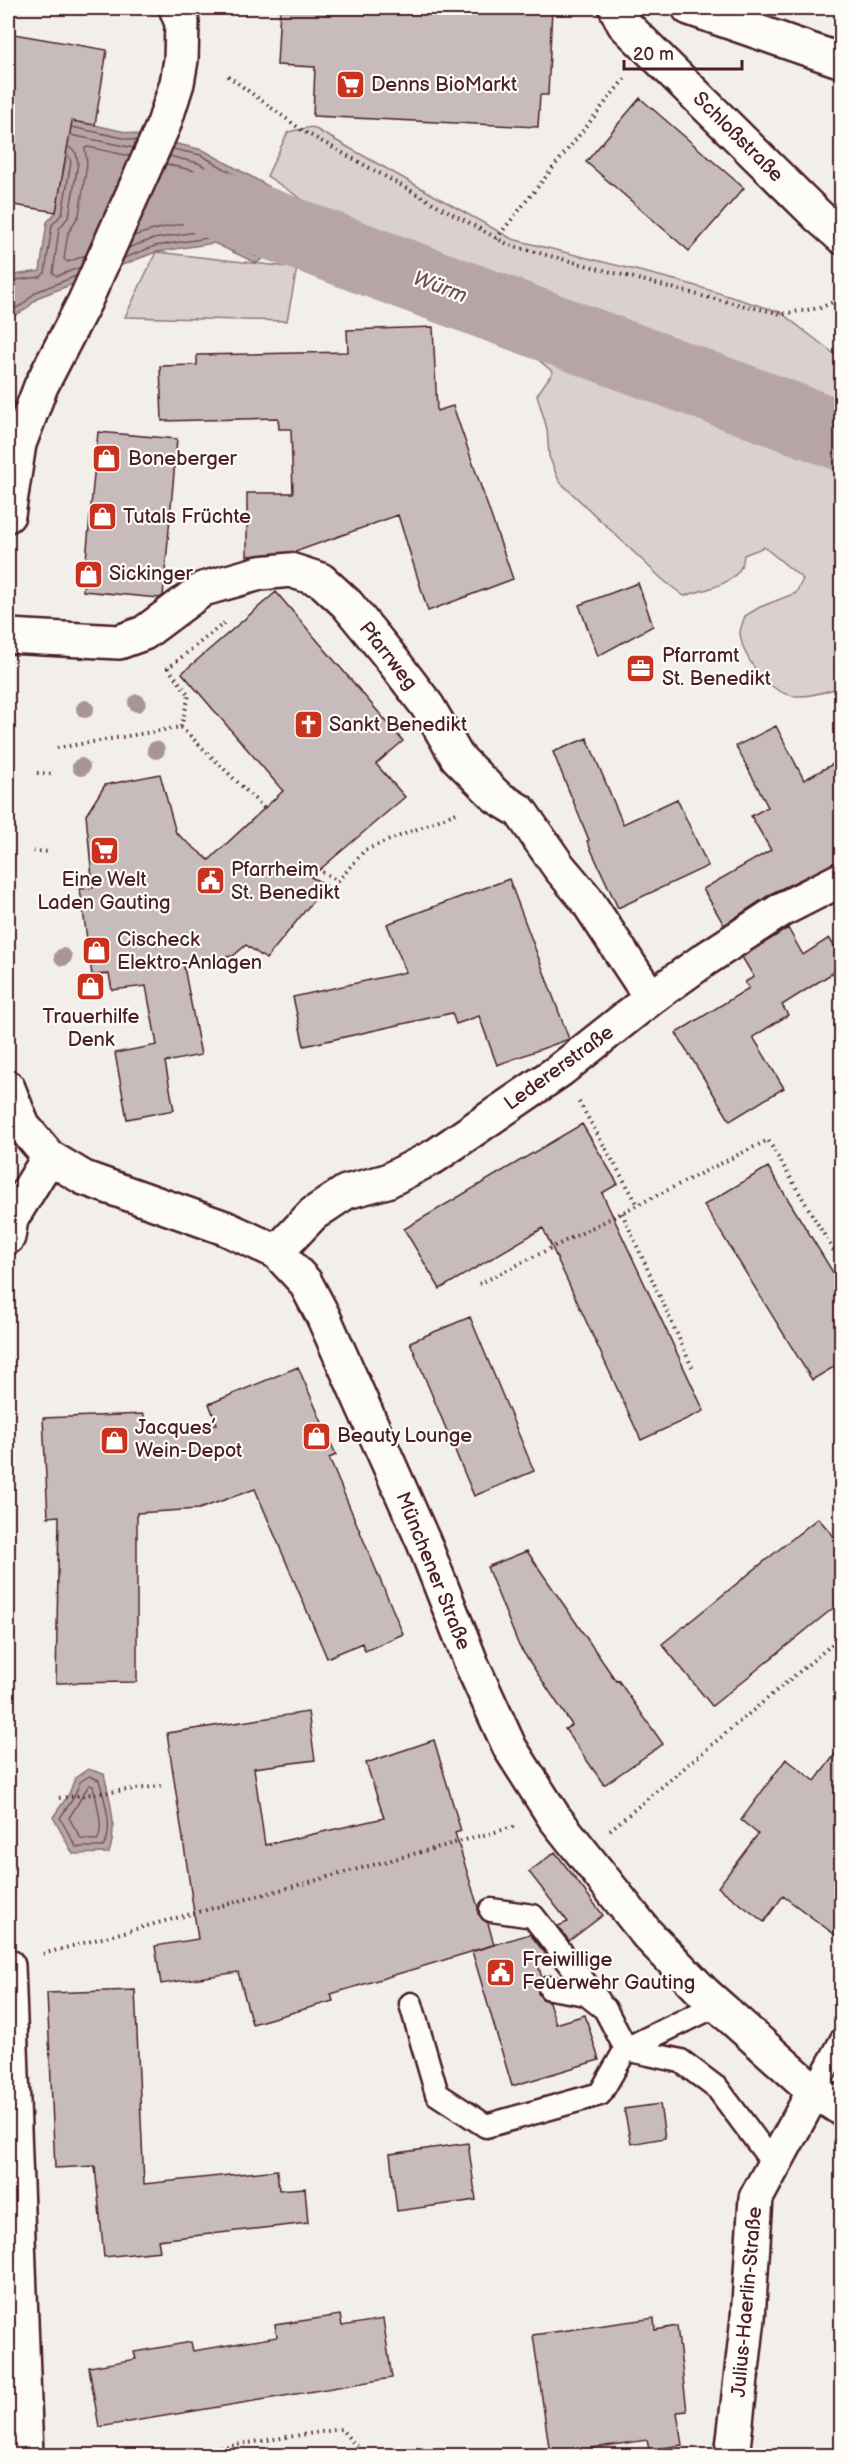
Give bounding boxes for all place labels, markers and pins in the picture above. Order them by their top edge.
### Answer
supermarket icon: Denns BioMarkt [334,69,366,101]
place label: Denns BioMarkt [371,73,517,97]
shop icon: Boneberger [91,443,123,475]
place label: Boneberger [128,447,238,471]
shop icon: Tutals Früchte [86,501,118,533]
place label: Tutals Früchte [123,505,251,529]
shop icon: Sickinger [72,558,104,590]
place label: Sickinger [109,562,194,586]
place label: Pfarramt St. Benedikt [662,644,771,691]
office icon: Pfarramt St. Benedikt [625,652,657,684]
church icon: Sankt Benedikt [292,709,324,741]
place label: Sankt Benedikt [329,713,467,737]
supermarket icon: Eine Welt Laden Gauting [88,834,120,866]
place label: Pfarrheim St. Benedikt [231,858,340,905]
public building icon: Pfarrheim St. Benedikt [194,865,226,897]
place label: Eine Welt Laden Gauting [37,868,171,915]
place label: Cischeck Elektro-Anlagen [117,928,262,975]
shop icon: Cischeck Elektro-Anlagen [80,935,112,967]
shop icon: Trauerhilfe Denk [75,970,107,1002]
place label: Trauerhilfe Denk [43,1005,140,1052]
place label: Jacques’ Wein-Depot [135,1416,242,1463]
shop icon: Beauty Lounge [300,1420,332,1452]
shop icon: Jacques’ Wein-Depot [98,1424,130,1456]
place label: Beauty Lounge [337,1424,472,1448]
place label: Freiwillige Feuerwehr Gauting [522,1948,695,1995]
public building icon: Freiwillige Feuerwehr Gauting [485,1956,517,1988]

